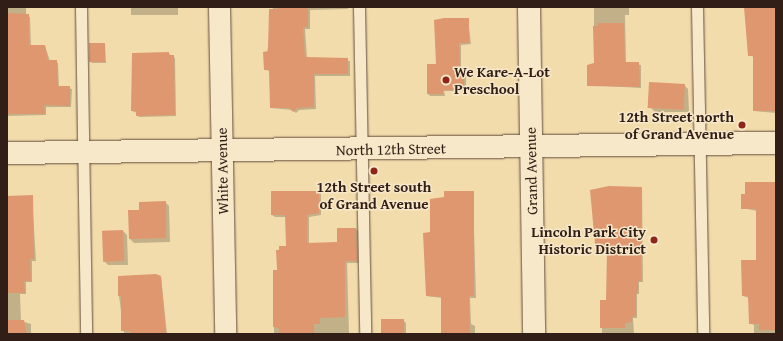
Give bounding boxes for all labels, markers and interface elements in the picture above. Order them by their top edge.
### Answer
place label: We Kare-A-Lot Preschool [454,62,550,97]
marker: We Kare-A-Lot Preschool [441,75,451,85]
place label: 12th Street north of Grand Avenue [618,107,734,142]
marker: 12th Street north of Grand Avenue [737,120,747,130]
street label: White Avenue [212,127,232,215]
street label: Grand Avenue [521,127,541,215]
street label: North 12th Street [336,139,446,159]
marker: 12th Street south of Grand Avenue [369,166,379,176]
place label: 12th Street south of Grand Avenue [317,177,431,212]
place label: Lincoln Park City Historic District [531,222,646,257]
marker: Lincoln Park City Historic District [649,235,659,245]

